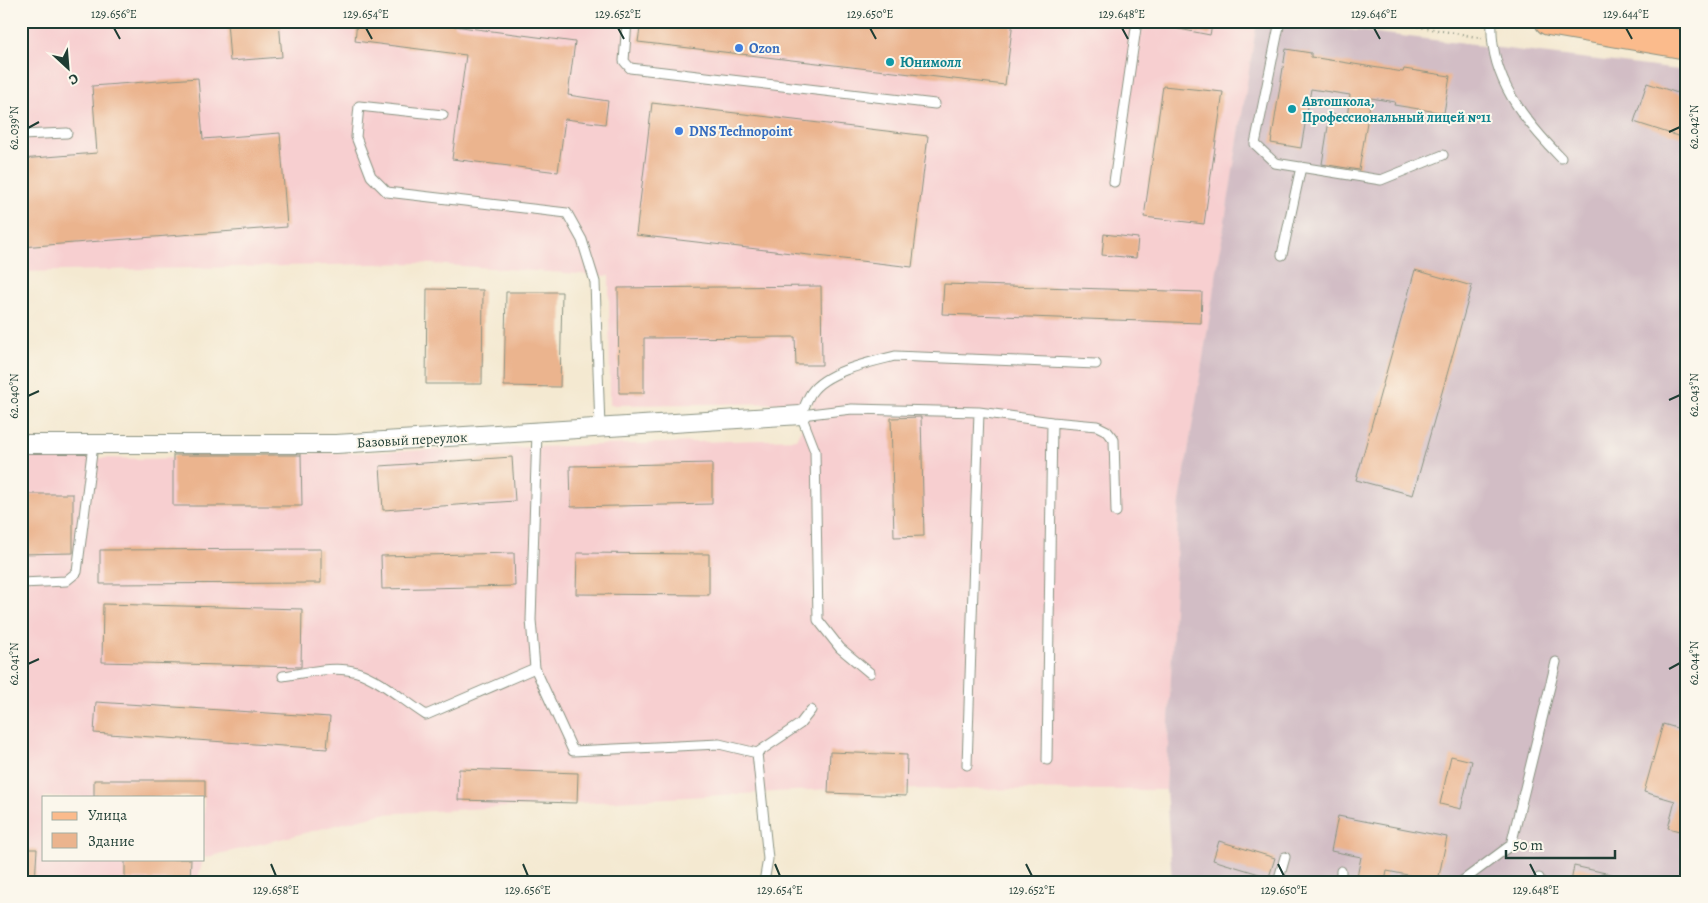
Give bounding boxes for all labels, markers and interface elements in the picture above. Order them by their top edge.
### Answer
text: 129.656°E [91,6,137,22]
text: 129.654°E [343,6,389,22]
text: 129.652°E [595,6,641,22]
text: 129.650°E [847,6,893,22]
text: 129.648°E [1099,6,1145,22]
text: 129.646°E [1351,6,1397,22]
text: 129.644°E [1603,6,1649,22]
place label: Ozon [749,39,780,58]
north arrow [42,42,92,92]
marker: Ozon [733,42,745,54]
place label: Юнимолл [900,53,961,72]
marker: Юнимолл [884,56,896,68]
text: С [65,69,82,90]
place label: Автошкола, Профессиональный лицей №11 [1301,92,1491,127]
marker: Автошкола, Профессиональный лицей №11 [1286,103,1298,115]
text: 62.042°N [1686,104,1702,149]
text: 62.039°N [6,106,22,150]
place label: DNS Technopoint [689,122,793,141]
marker: DNS Technopoint [673,125,685,137]
text: 62.040°N [6,373,22,419]
text: 62.043°N [1686,373,1702,417]
street label: Базовый переулок [356,428,468,452]
text: 62.044°N [1686,640,1702,685]
text: 62.041°N [6,642,22,686]
legend [42,796,205,860]
text: Улица [88,805,127,825]
scale bar [1506,828,1614,860]
text: Здание [88,831,135,851]
text: 50 m [1513,835,1543,855]
text: 129.658°E [253,882,299,898]
text: 129.656°E [505,882,551,898]
text: 129.654°E [757,882,803,898]
text: 129.652°E [1009,882,1055,898]
text: 129.650°E [1261,882,1307,898]
text: 129.648°E [1513,882,1559,898]

